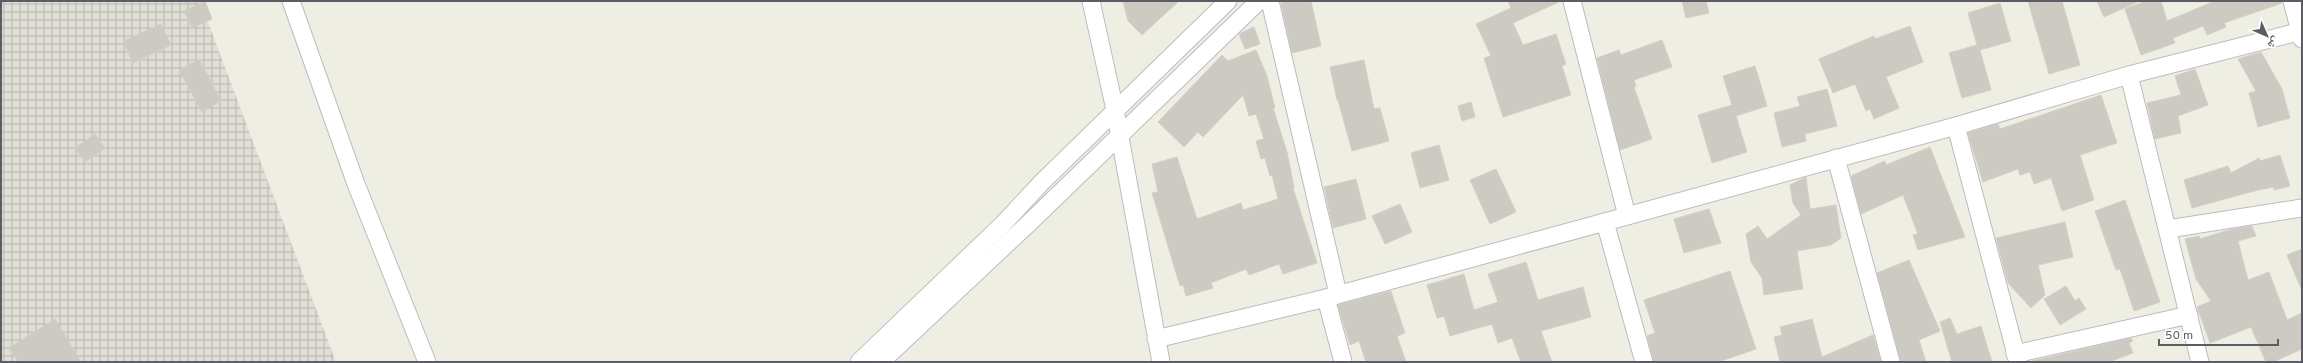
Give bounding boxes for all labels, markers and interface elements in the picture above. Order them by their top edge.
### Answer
north arrow [2247,16,2287,56]
text: ش [2264,33,2282,52]
scale bar [2159,321,2278,347]
text: 50 m [2165,328,2193,344]

